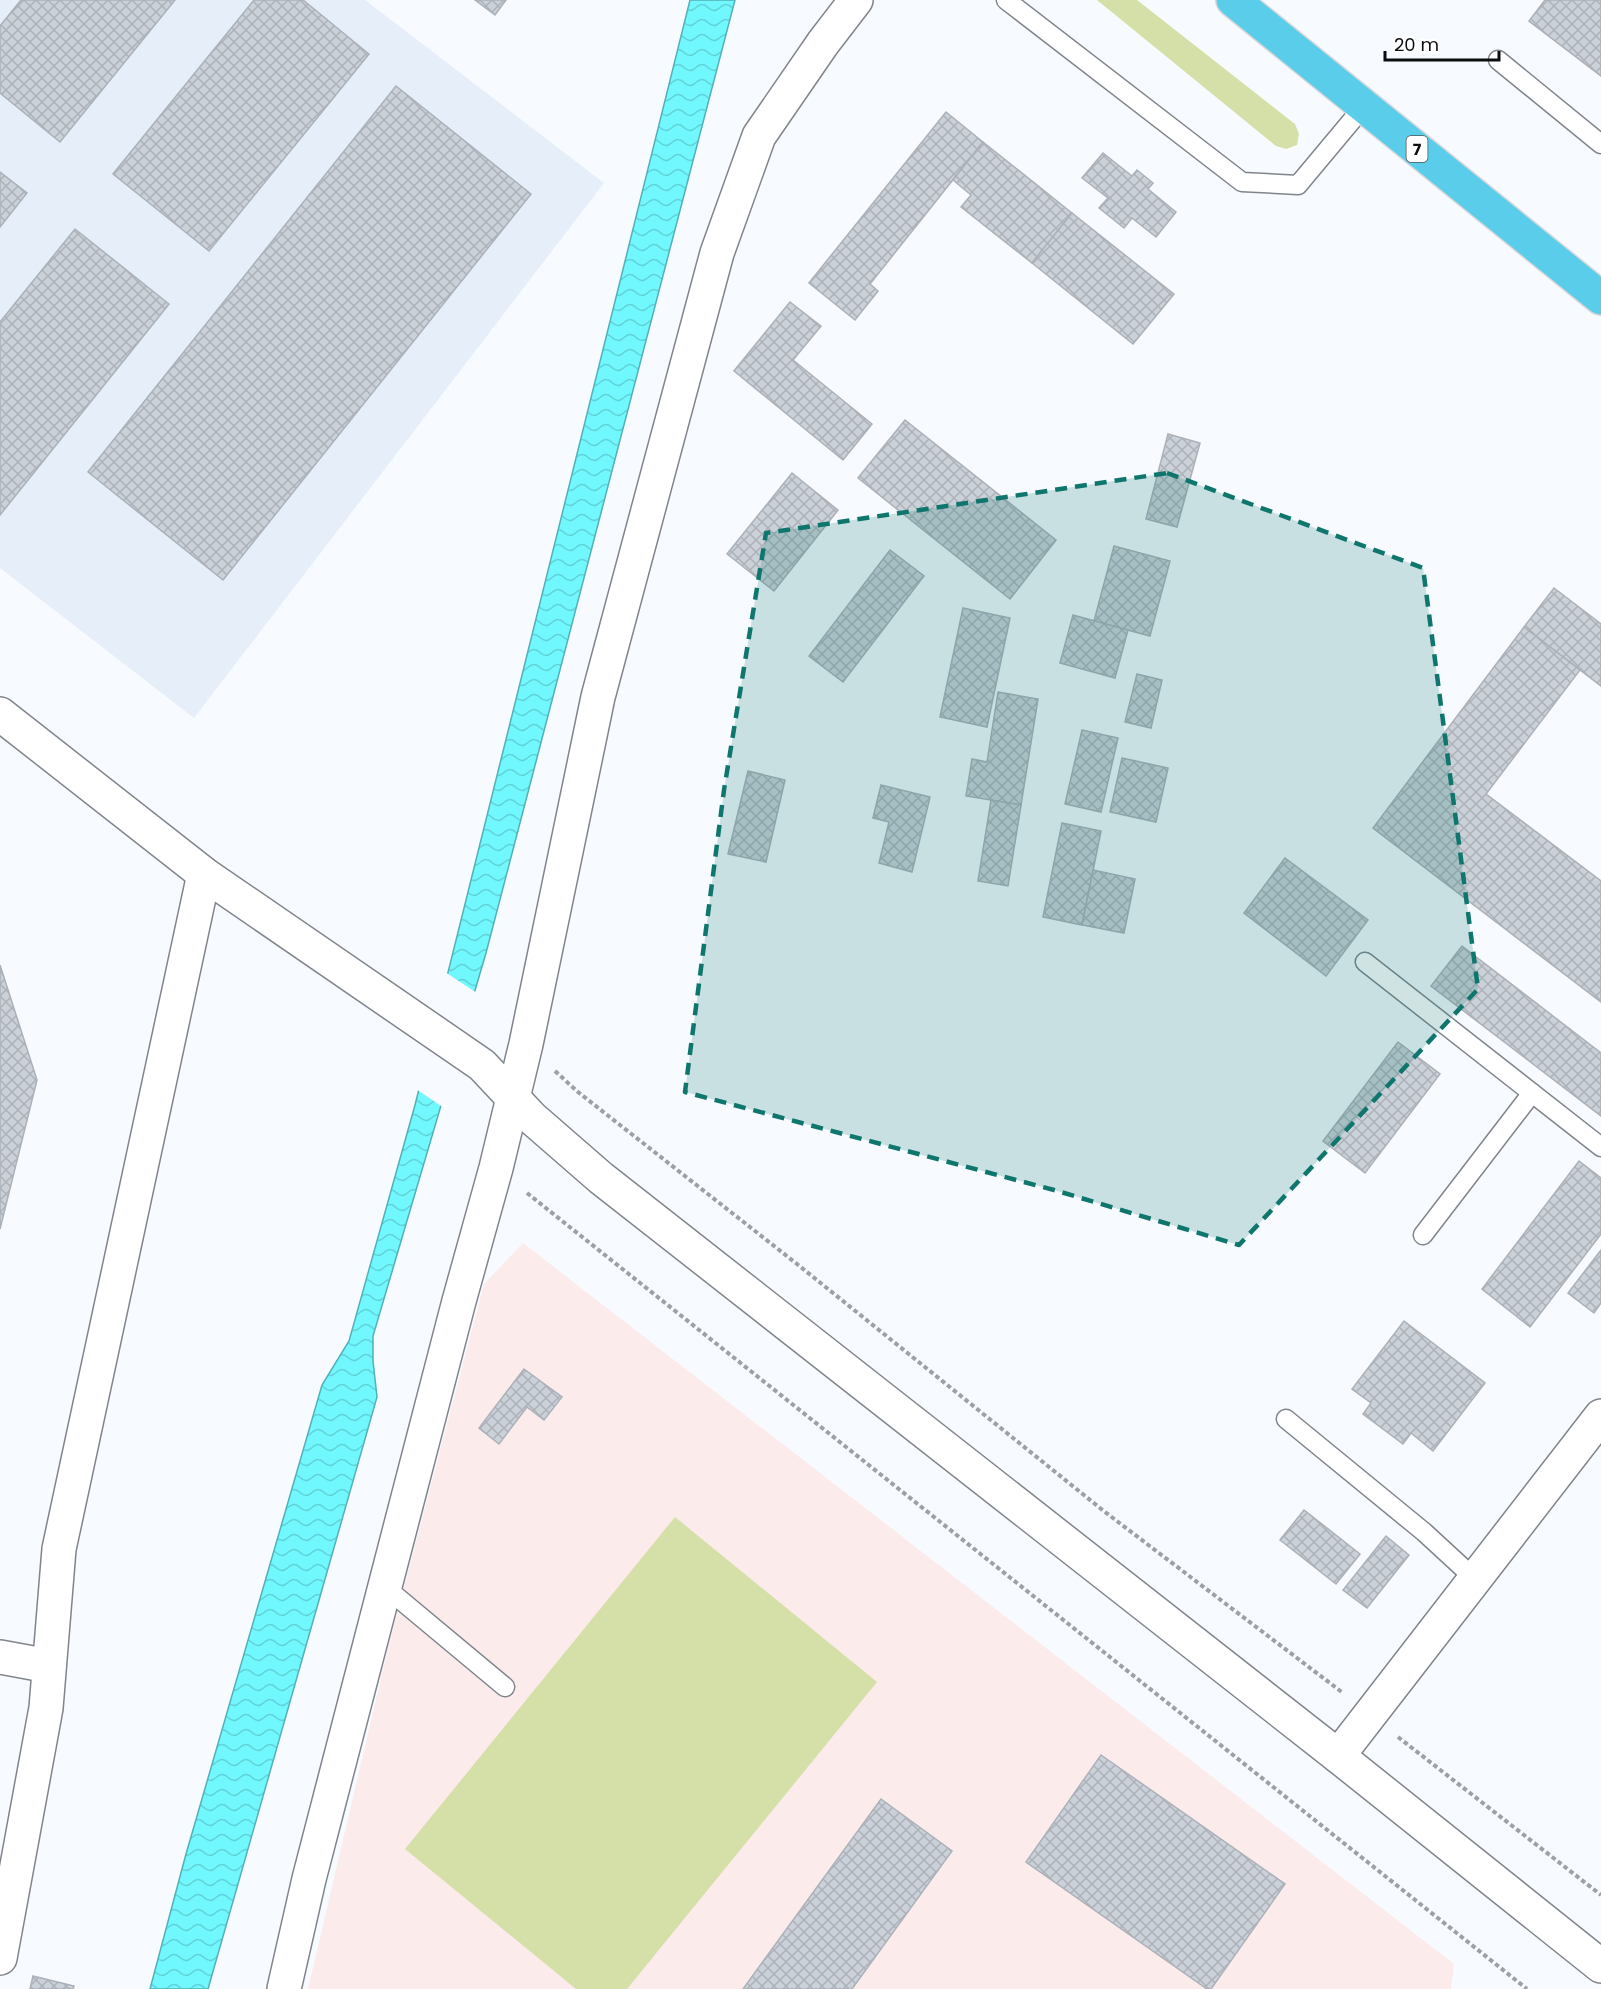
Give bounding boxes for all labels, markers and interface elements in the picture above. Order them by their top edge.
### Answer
scale bar [1385,24,1499,62]
text: 20 m [1394,32,1439,57]
road number: 7 [1406,136,1428,162]

